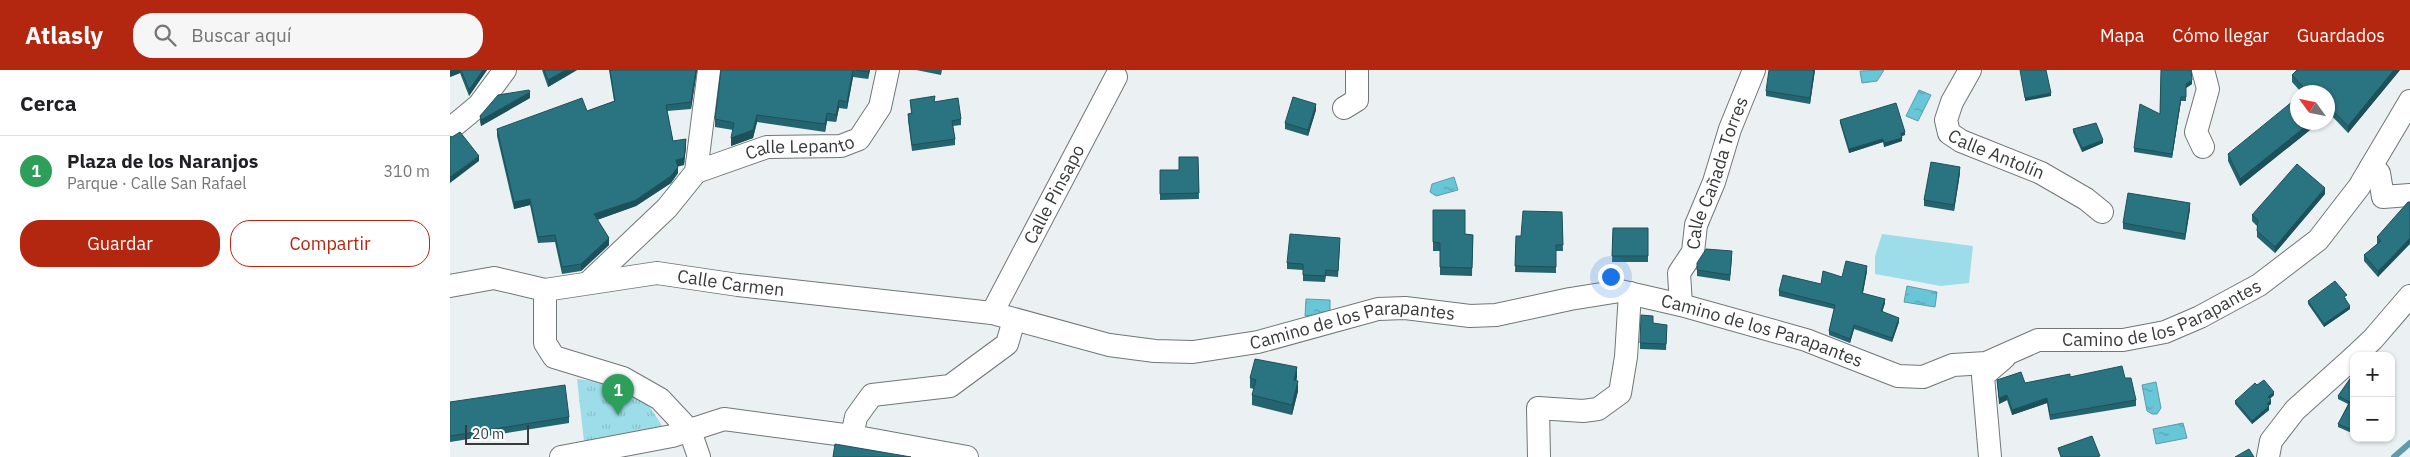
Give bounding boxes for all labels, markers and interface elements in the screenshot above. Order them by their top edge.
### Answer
search box [133,13,483,58]
text: Atlasly [25,19,103,51]
icon: search [151,21,179,49]
text: Buscar aquí [191,23,291,47]
text: Mapa [2100,24,2144,47]
text: Cómo llegar [2172,24,2269,47]
text: Guardados [2297,24,2385,47]
north arrow [2290,85,2335,130]
text: Cerca [20,89,77,117]
street label: Calle Cañada Torres [1681,93,1753,251]
street label: Calle Antolín [1944,123,2048,184]
street label: Calle Lepanto [742,130,858,165]
street label: Calle Pinsapo [1018,140,1089,248]
text: Plaza de los Naranjos [67,149,258,173]
text: 1 [31,161,41,181]
text: 310 m [383,161,430,181]
text: Parque · Calle San Rafael [67,173,247,193]
button: Guardar [20,220,220,267]
button: Compartir [230,220,430,267]
street label: Calle Carmen [676,264,786,301]
your location [1598,264,1624,290]
street label: Camino de los Parapantes [2062,274,2265,351]
street label: Camino de los Parapantes [1659,289,1866,372]
street label: Camino de los Parapantes [1248,295,1456,354]
map controls [2350,352,2395,442]
button: + [2350,352,2395,397]
pin: 1 [602,374,634,415]
button: − [2350,397,2395,442]
scale bar [465,422,529,445]
text: 20 m [472,425,504,443]

